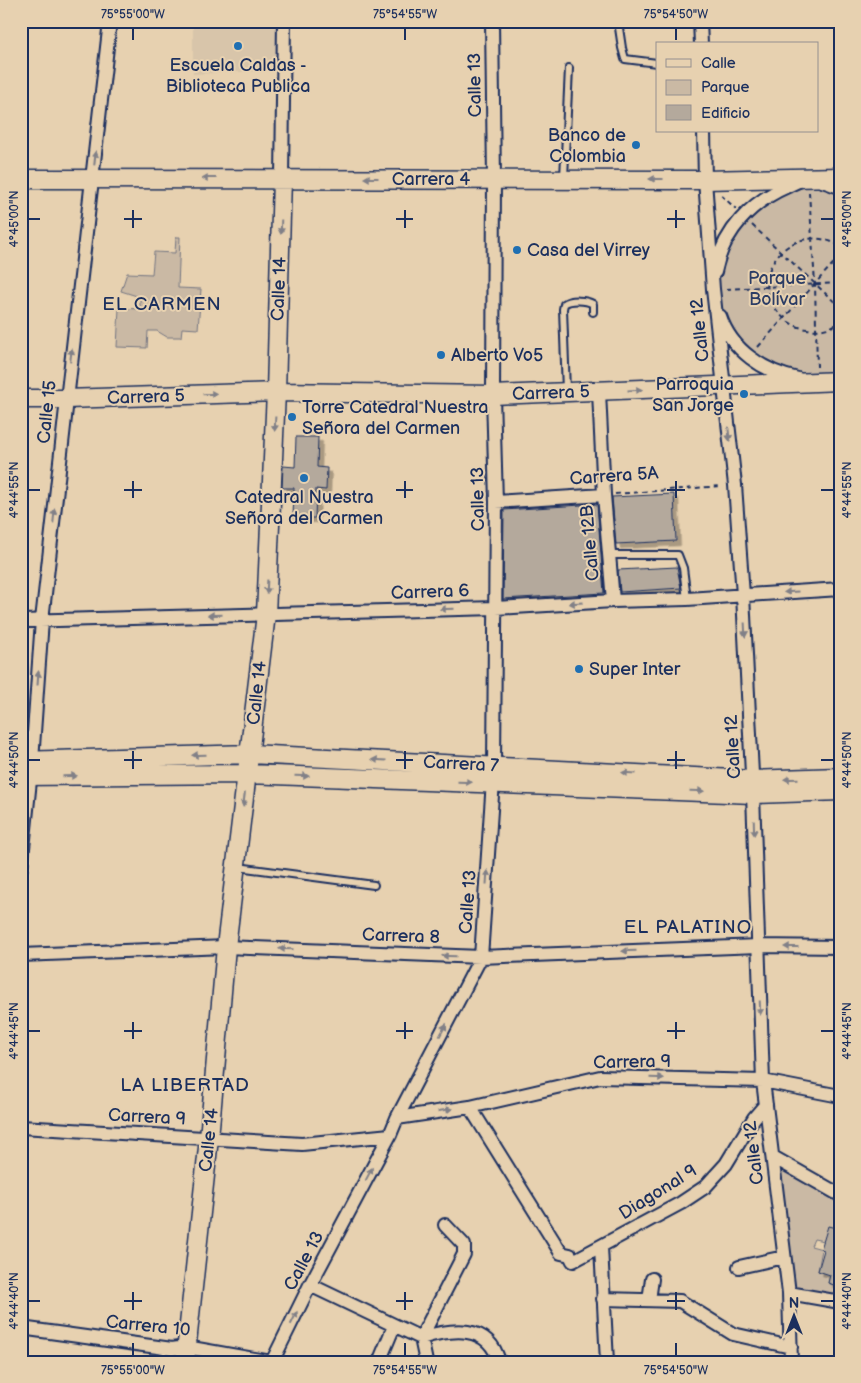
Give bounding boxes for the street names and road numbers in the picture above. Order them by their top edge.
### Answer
street label: Calle 13 [464,53,486,117]
street label: Carrera 4 [392,169,470,190]
street label: Calle 14 [267,256,291,322]
street label: Calle 12 [686,297,714,363]
street label: Calle 15 [33,379,61,445]
street label: Carrera 5 [512,381,590,405]
street label: Carrera 5 [107,385,185,409]
street label: Carrera 5A [569,462,659,490]
street label: Calle 13 [467,467,489,531]
street label: Calle 12B [576,504,604,582]
street label: Carrera 6 [390,580,470,604]
street label: Calle 14 [243,660,271,726]
street label: Calle 12 [721,714,745,780]
street label: Carrera 7 [423,752,500,776]
street label: Calle 13 [455,869,481,935]
street label: Carrera 8 [362,924,440,948]
street label: Carrera 9 [593,1051,671,1073]
street label: Carrera 9 [108,1104,186,1130]
street label: Calle 14 [195,1107,223,1173]
street label: Calle 12 [740,1120,768,1186]
street label: Diagonal 9 [615,1160,701,1224]
street label: Calle 13 [280,1228,328,1294]
street label: Carrera 10 [105,1311,191,1341]

